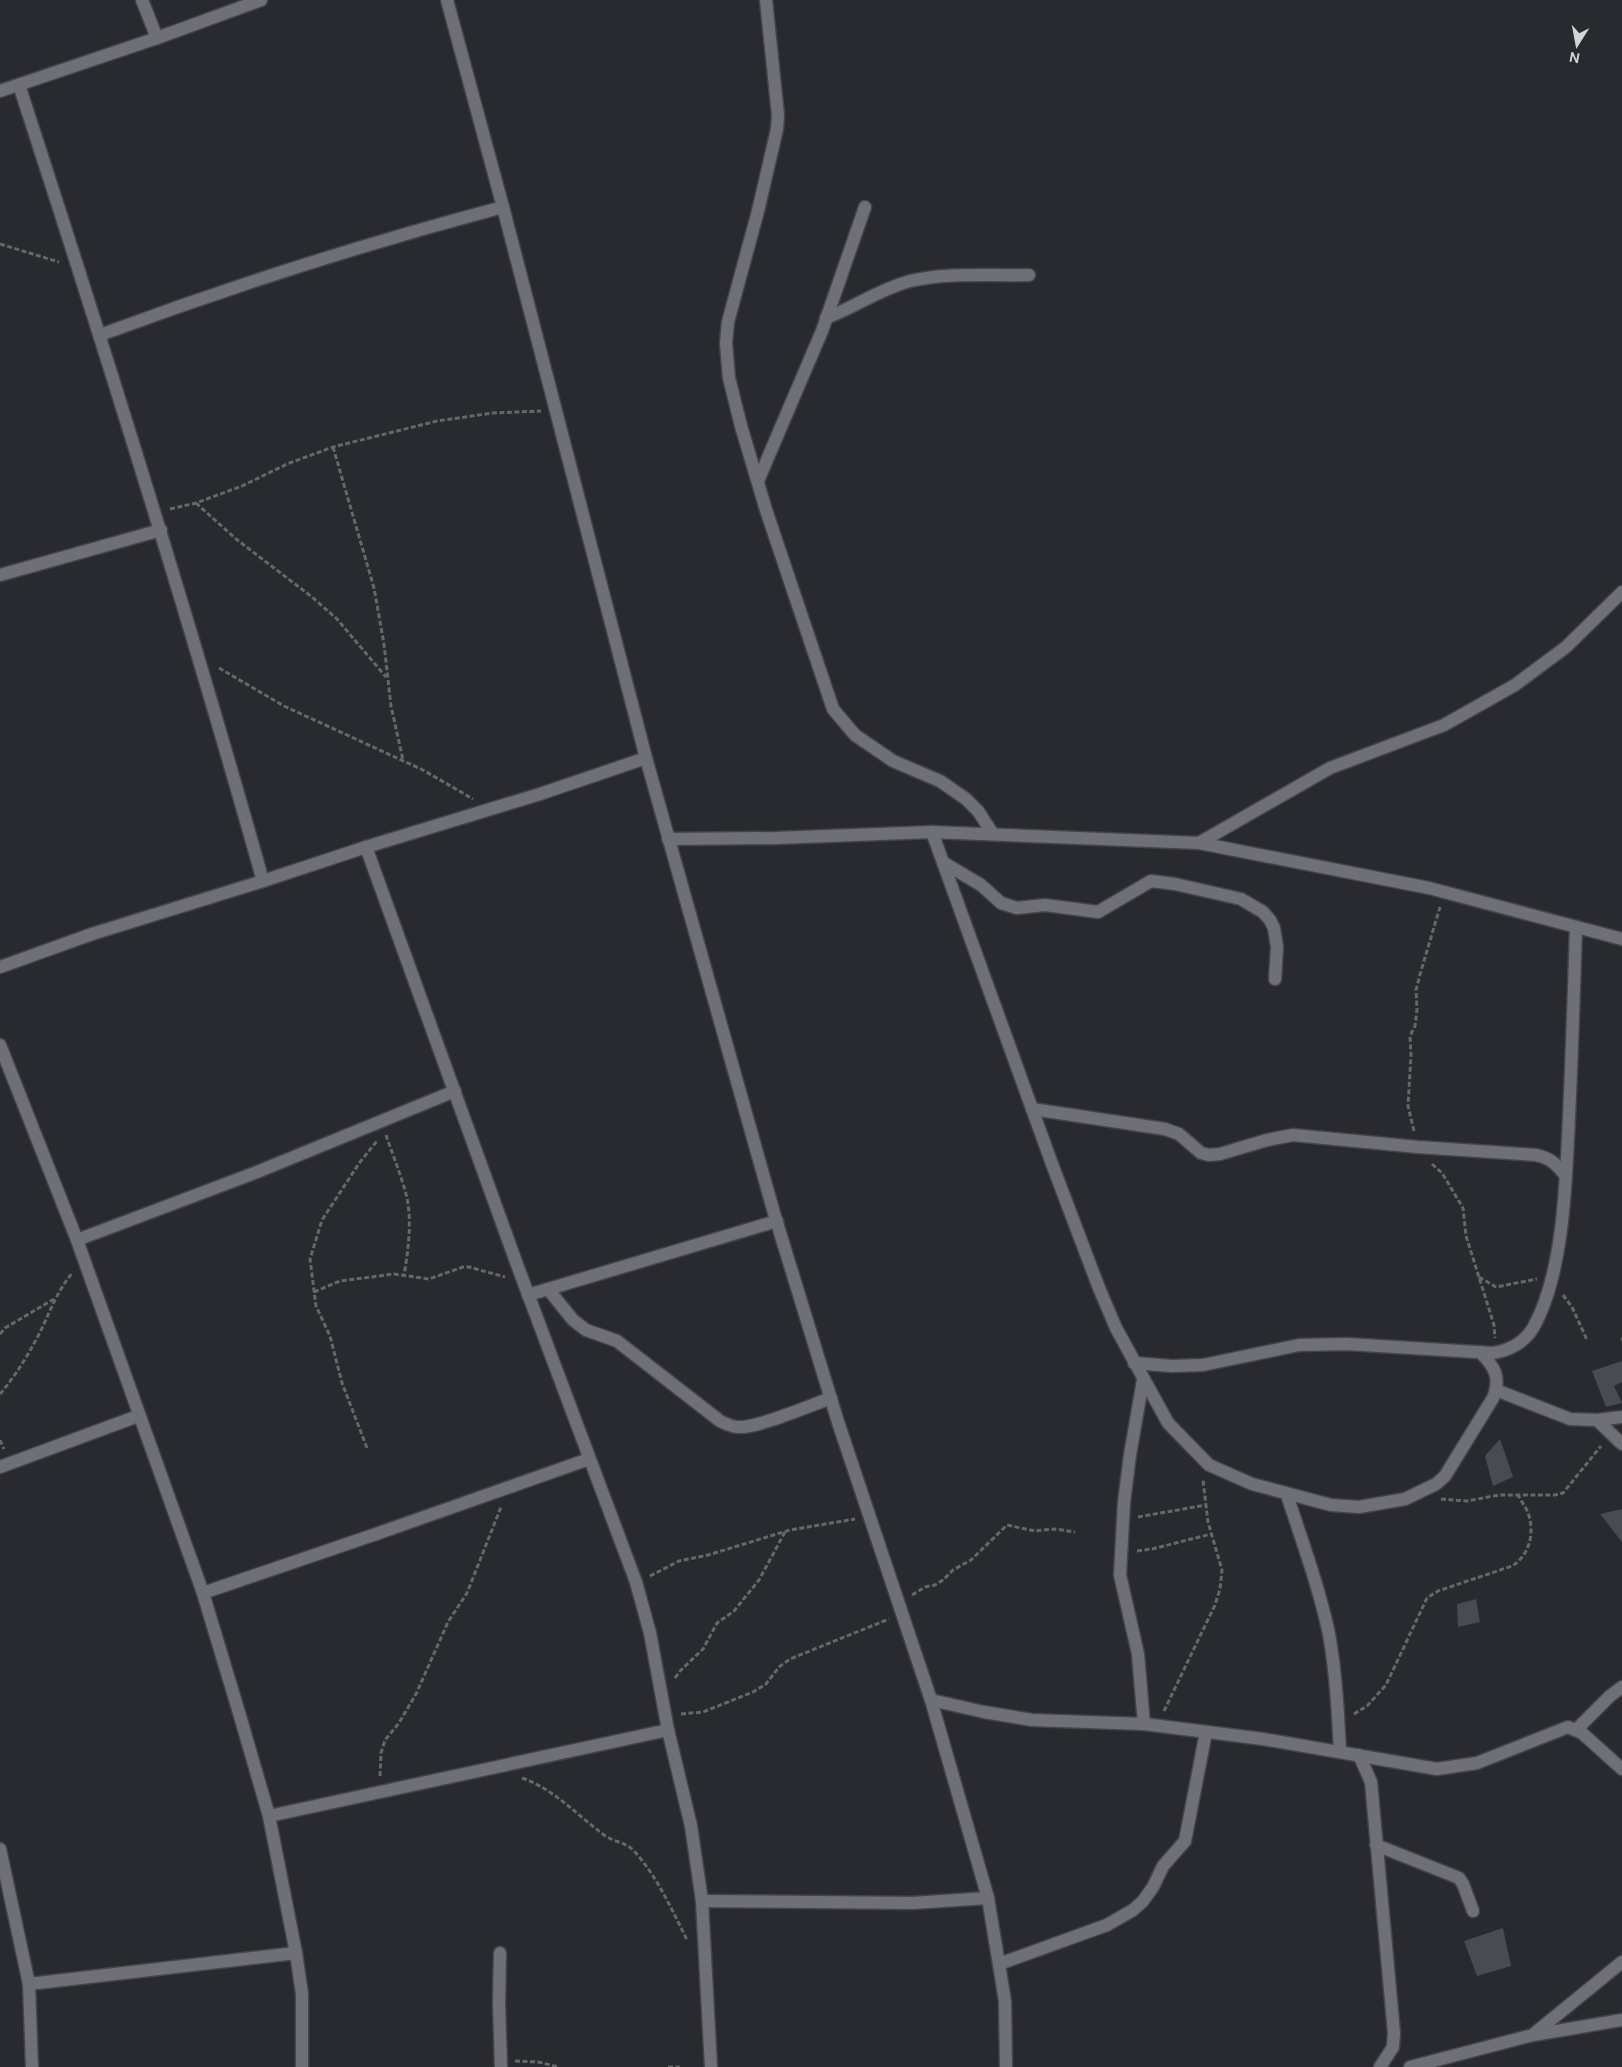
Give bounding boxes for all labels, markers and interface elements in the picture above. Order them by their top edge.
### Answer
north arrow [1552,20,1602,70]
text: N [1568,48,1581,68]

